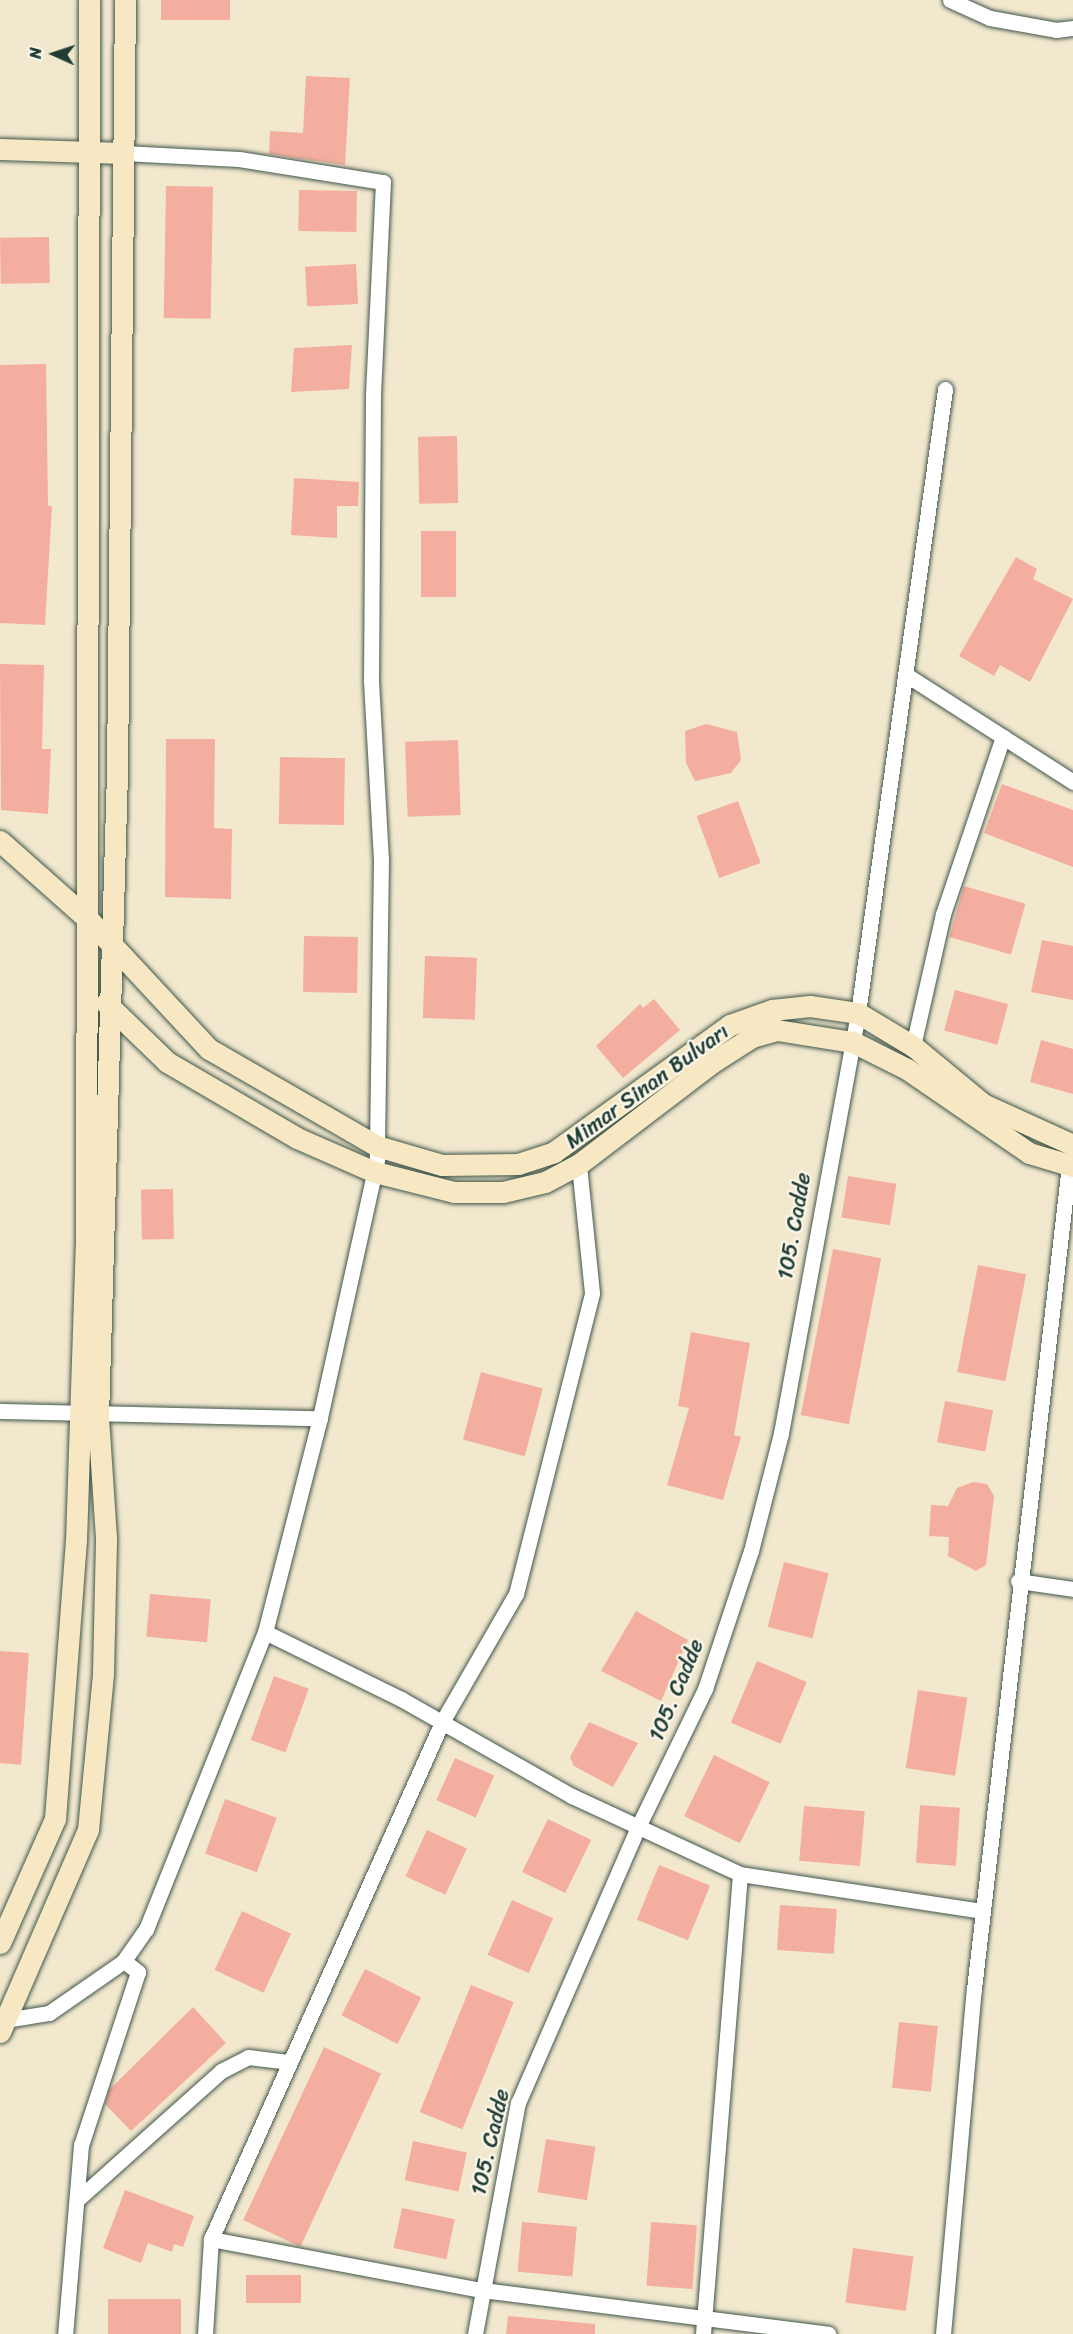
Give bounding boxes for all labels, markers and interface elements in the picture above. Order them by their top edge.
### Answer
north arrow [24,24,84,84]
text: N [21,47,50,59]
street label: Mimar Sinan Bulvarı [560,1018,734,1154]
street label: 105. Cadde [772,1170,816,1282]
street label: 105. Cadde [643,1635,709,1745]
street label: 105. Cadde [465,2086,515,2198]

